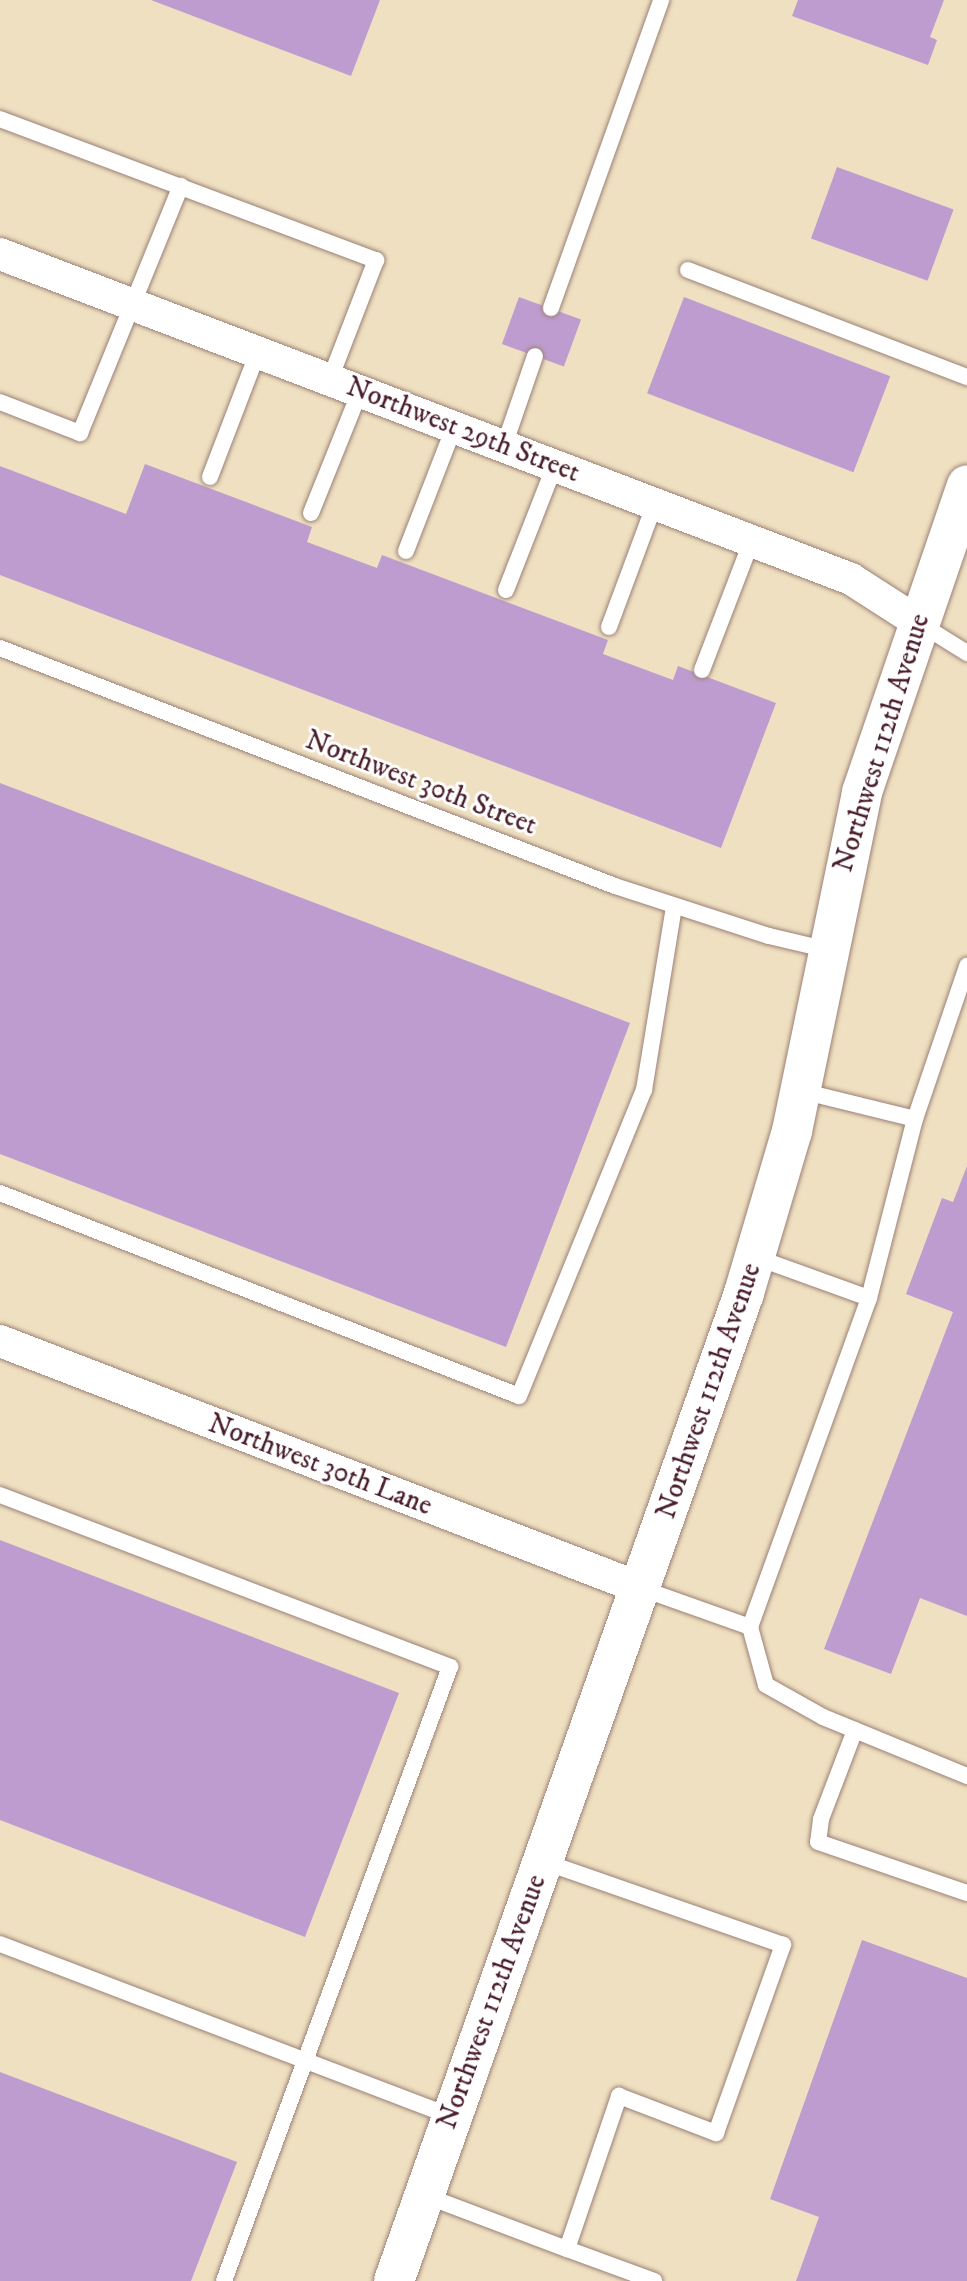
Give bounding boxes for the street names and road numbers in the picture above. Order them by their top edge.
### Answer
street label: Northwest 29th Street [342,370,584,490]
street label: Northwest 112th Avenue [827,610,937,876]
street label: Northwest 30th Street [301,723,541,843]
street label: Northwest 112th Avenue [649,1259,769,1523]
street label: Northwest 30th Lane [203,1407,437,1523]
street label: Northwest 112th Avenue [430,1870,554,2134]

